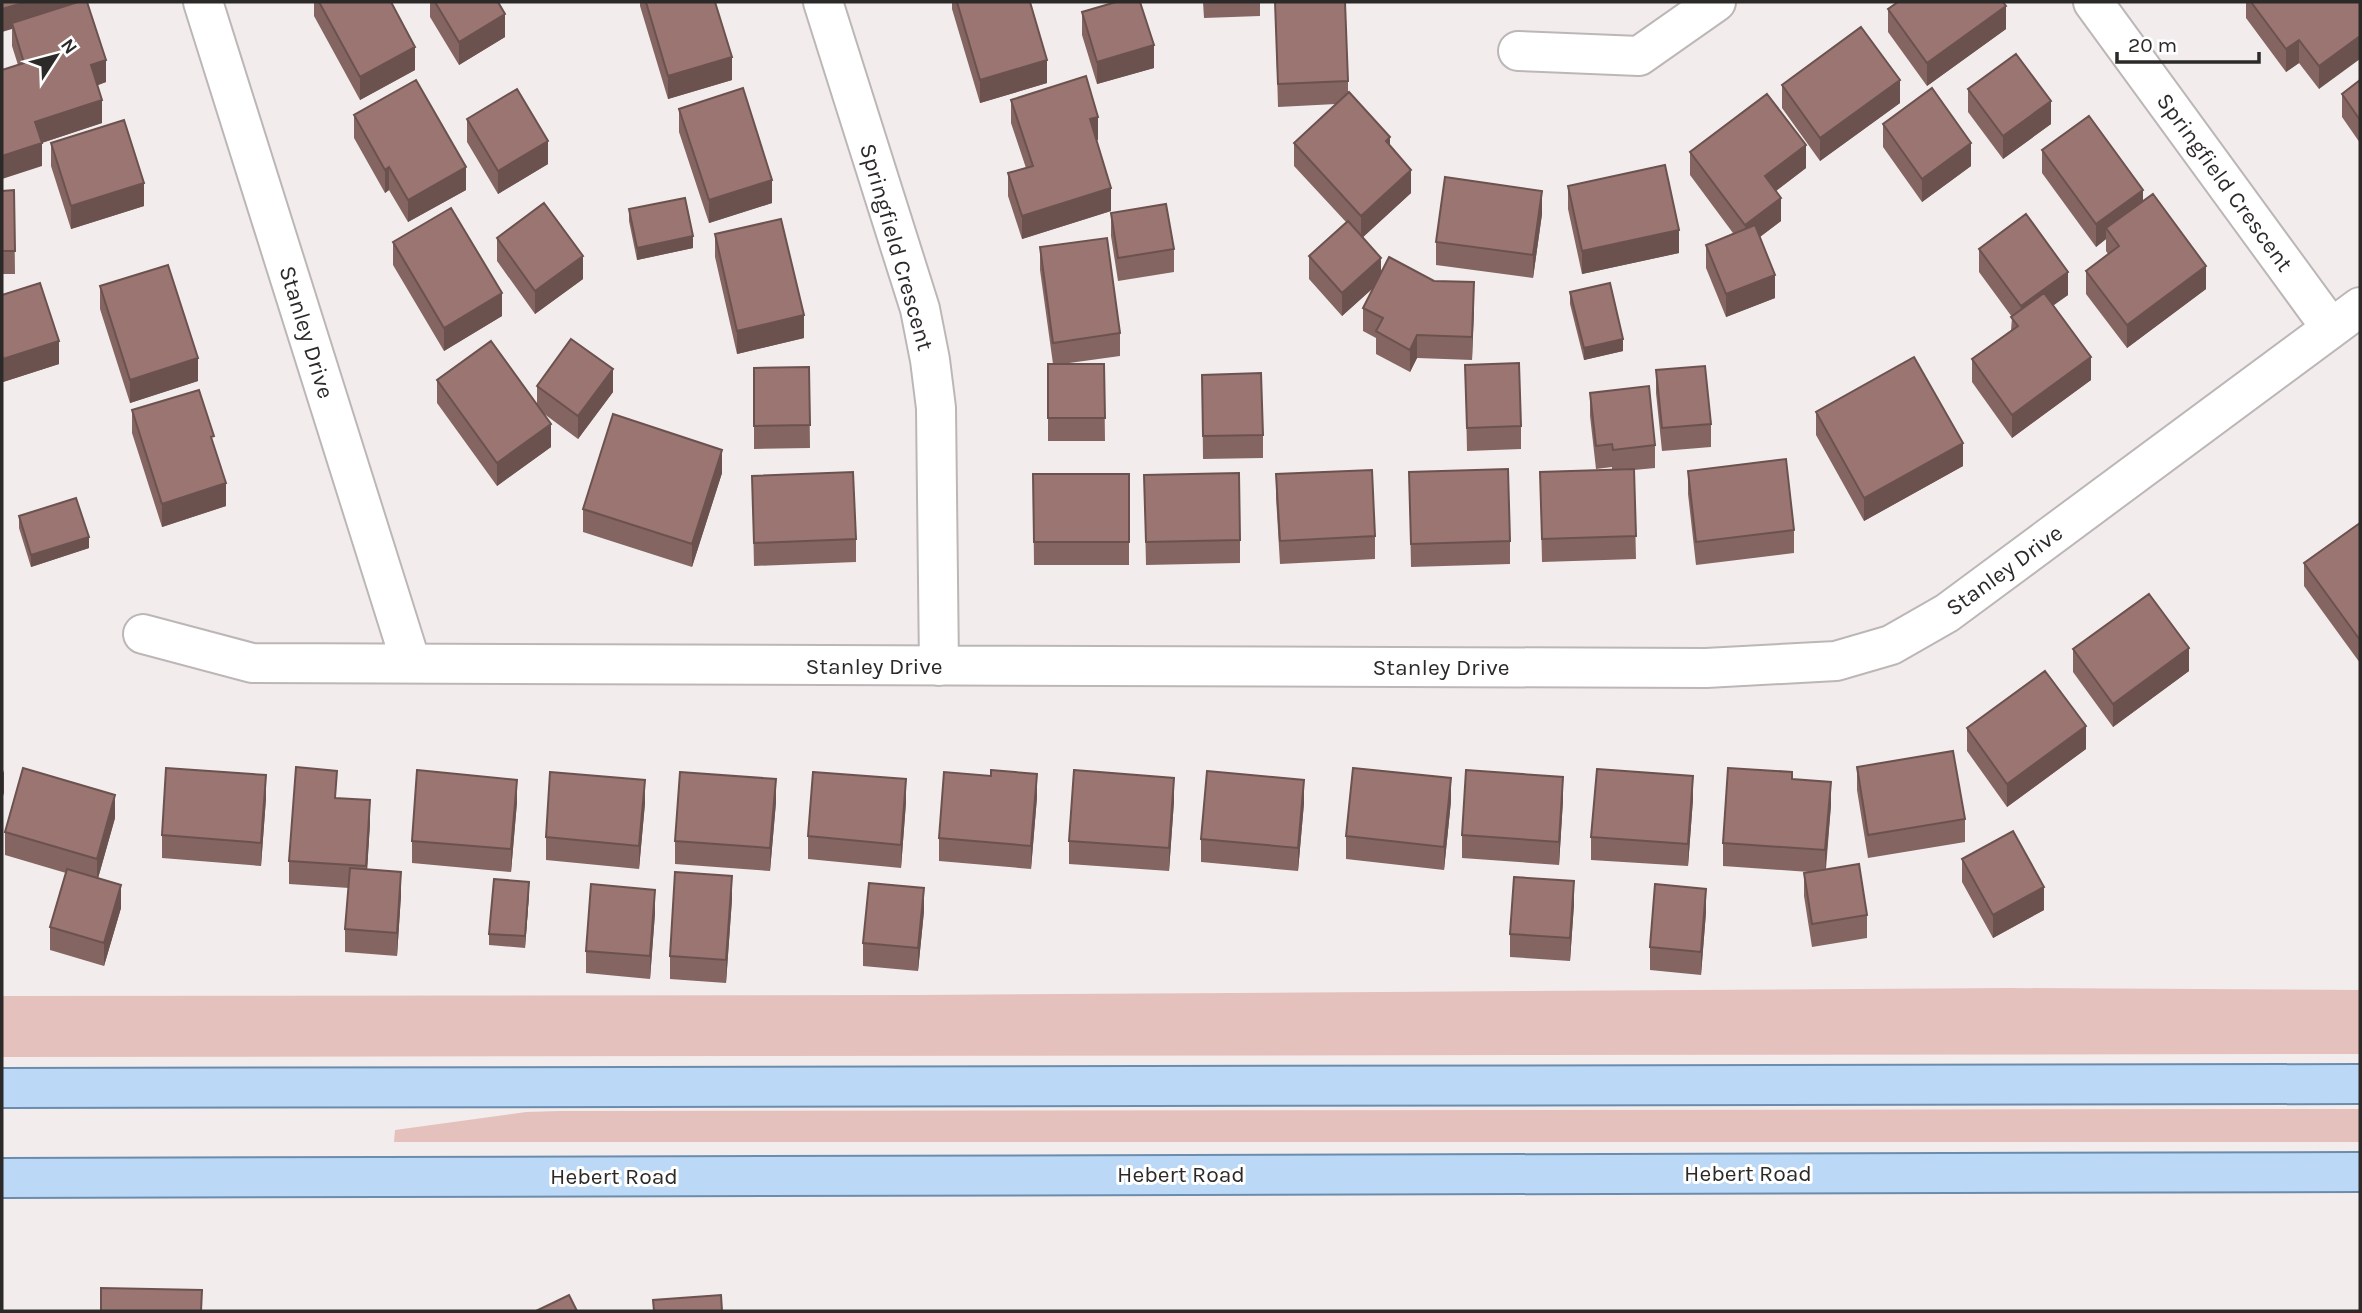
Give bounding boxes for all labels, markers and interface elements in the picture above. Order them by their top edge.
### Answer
north arrow [21,21,91,91]
scale bar [2117,21,2259,65]
text: 20 m [2128,33,2177,57]
text: N [56,35,82,59]
street label: Springfield Crescent [2151,88,2299,277]
street label: Springfield Crescent [854,141,939,354]
street label: Stanley Drive [274,263,339,402]
street label: Stanley Drive [1941,519,2068,622]
street label: Stanley Drive [805,653,943,680]
street label: Stanley Drive [1372,654,1510,681]
street label: Hebert Road [1684,1160,1812,1187]
street label: Hebert Road [1117,1161,1245,1188]
street label: Hebert Road [550,1163,678,1190]

